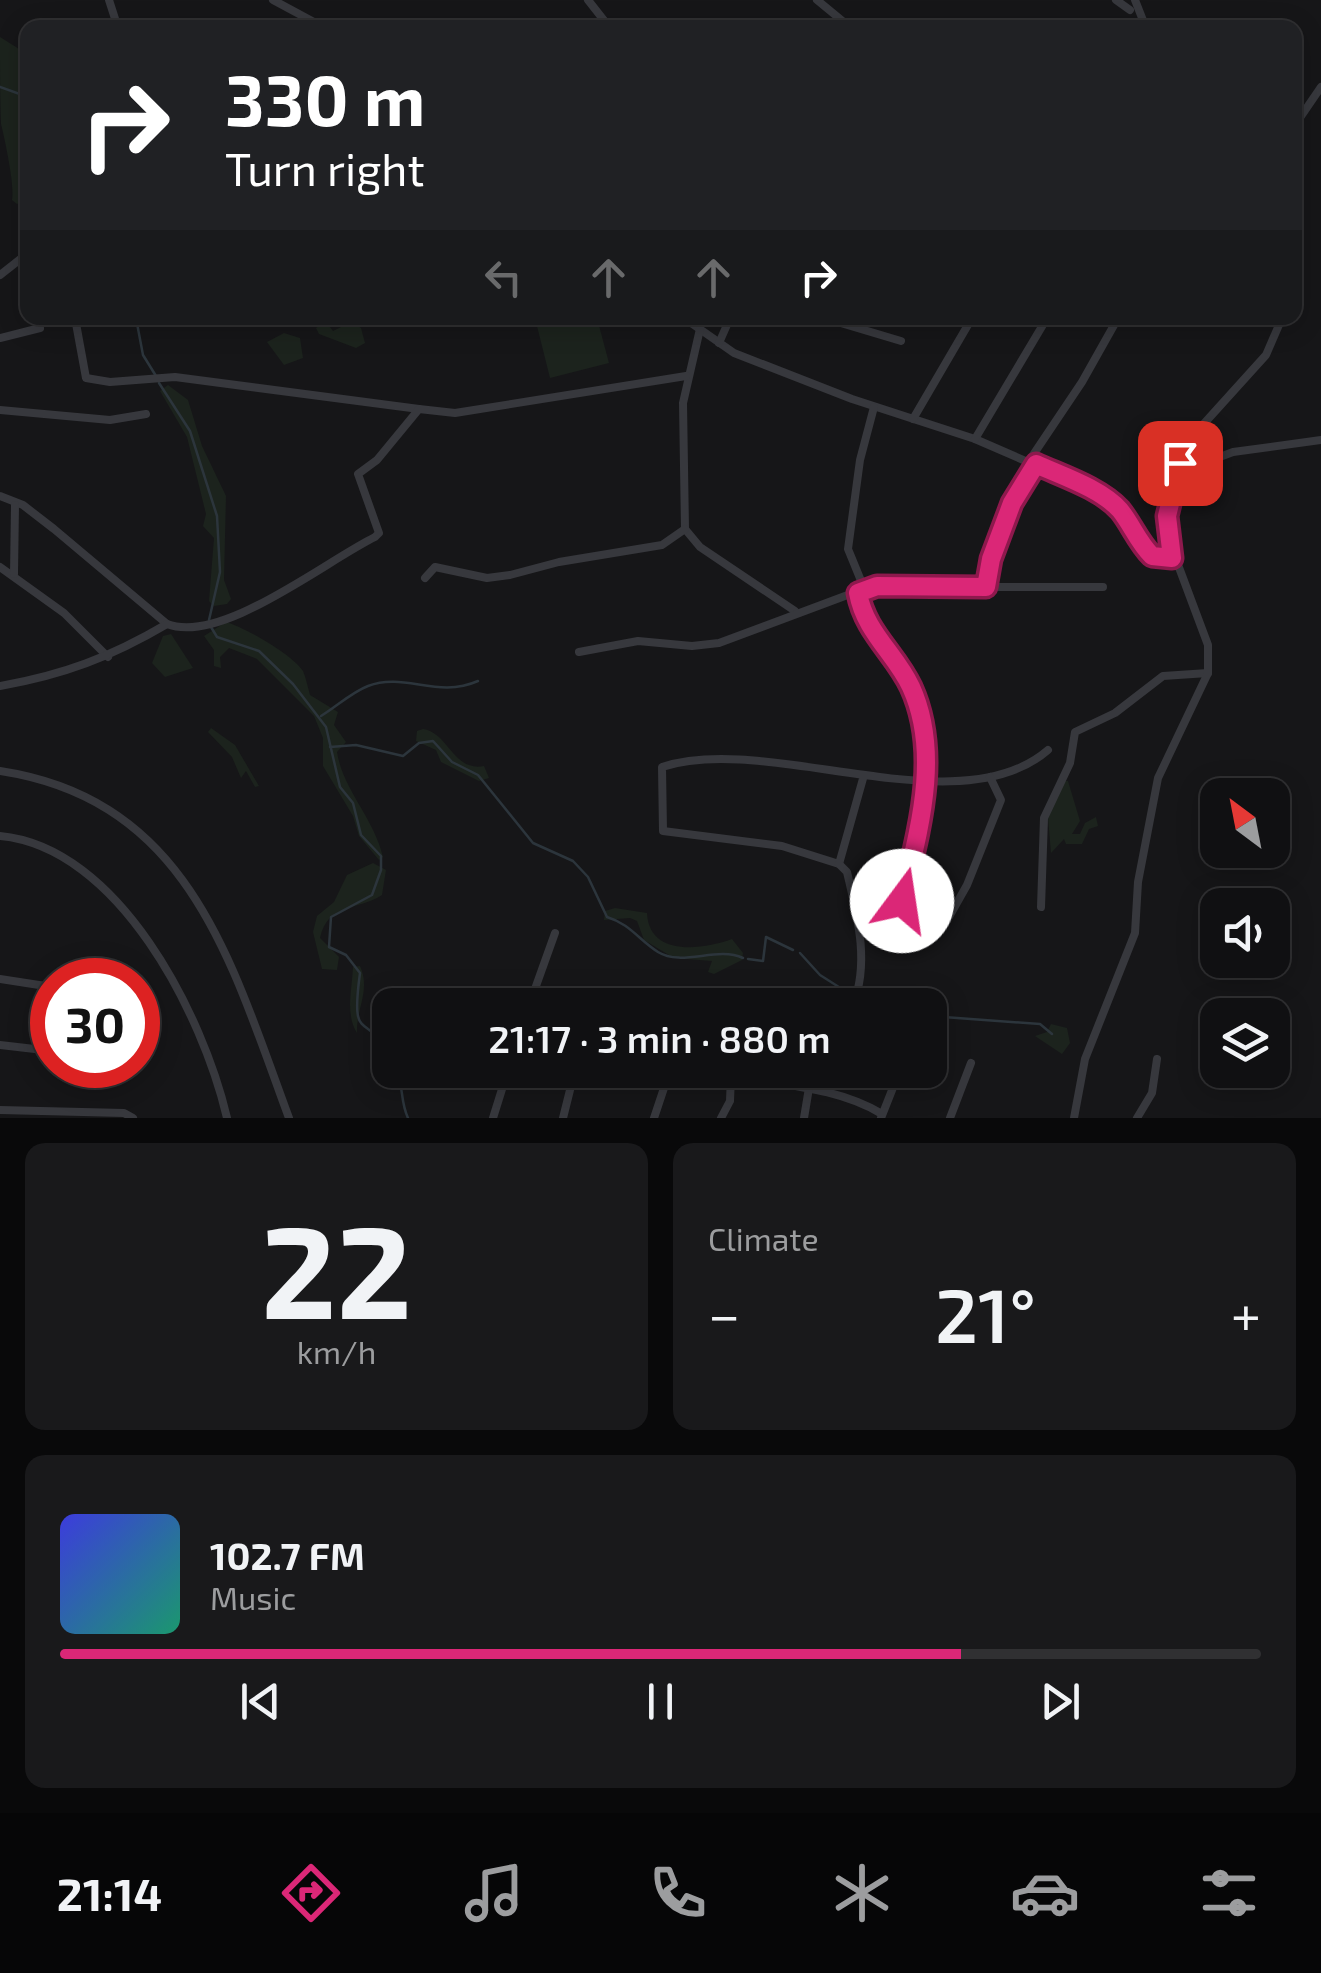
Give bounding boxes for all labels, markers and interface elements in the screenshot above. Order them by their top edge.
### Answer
text: 330 m [225,56,425,140]
icon: right [60,60,190,190]
text: Turn right [225,141,425,195]
icon: left [476,250,531,305]
icon: ahead [581,250,636,305]
icon: ahead [686,250,741,305]
icon: right [791,250,846,305]
pin [1138,421,1223,506]
icon: arrive [1153,436,1208,491]
north arrow [1200,778,1290,868]
map controls [1200,778,1290,1088]
position arrow [850,849,954,953]
button: sound [1200,888,1290,978]
speed limit sign: 30 [30,958,160,1088]
button: layers [1200,998,1290,1088]
text: 21:17 · 3 min · 880 m [488,1015,831,1061]
text: 22 [261,1189,412,1345]
text: Climate [708,1219,819,1257]
text: 21° [935,1268,1036,1358]
text: − [708,1280,740,1346]
text: + [1231,1280,1261,1346]
text: km/h [297,1332,376,1370]
text: 102.7 FM [210,1532,365,1578]
text: Music [210,1578,296,1616]
icon: previous [233,1674,288,1729]
icon: pause [633,1674,688,1729]
icon: next [1033,1674,1088,1729]
icon: directions [276,1858,346,1928]
icon: music [459,1858,529,1928]
icon: phone [643,1858,713,1928]
icon: climate [827,1858,897,1928]
icon: car [1010,1858,1080,1928]
icon: filters [1194,1858,1264,1928]
text: 21:14 [57,1866,162,1920]

